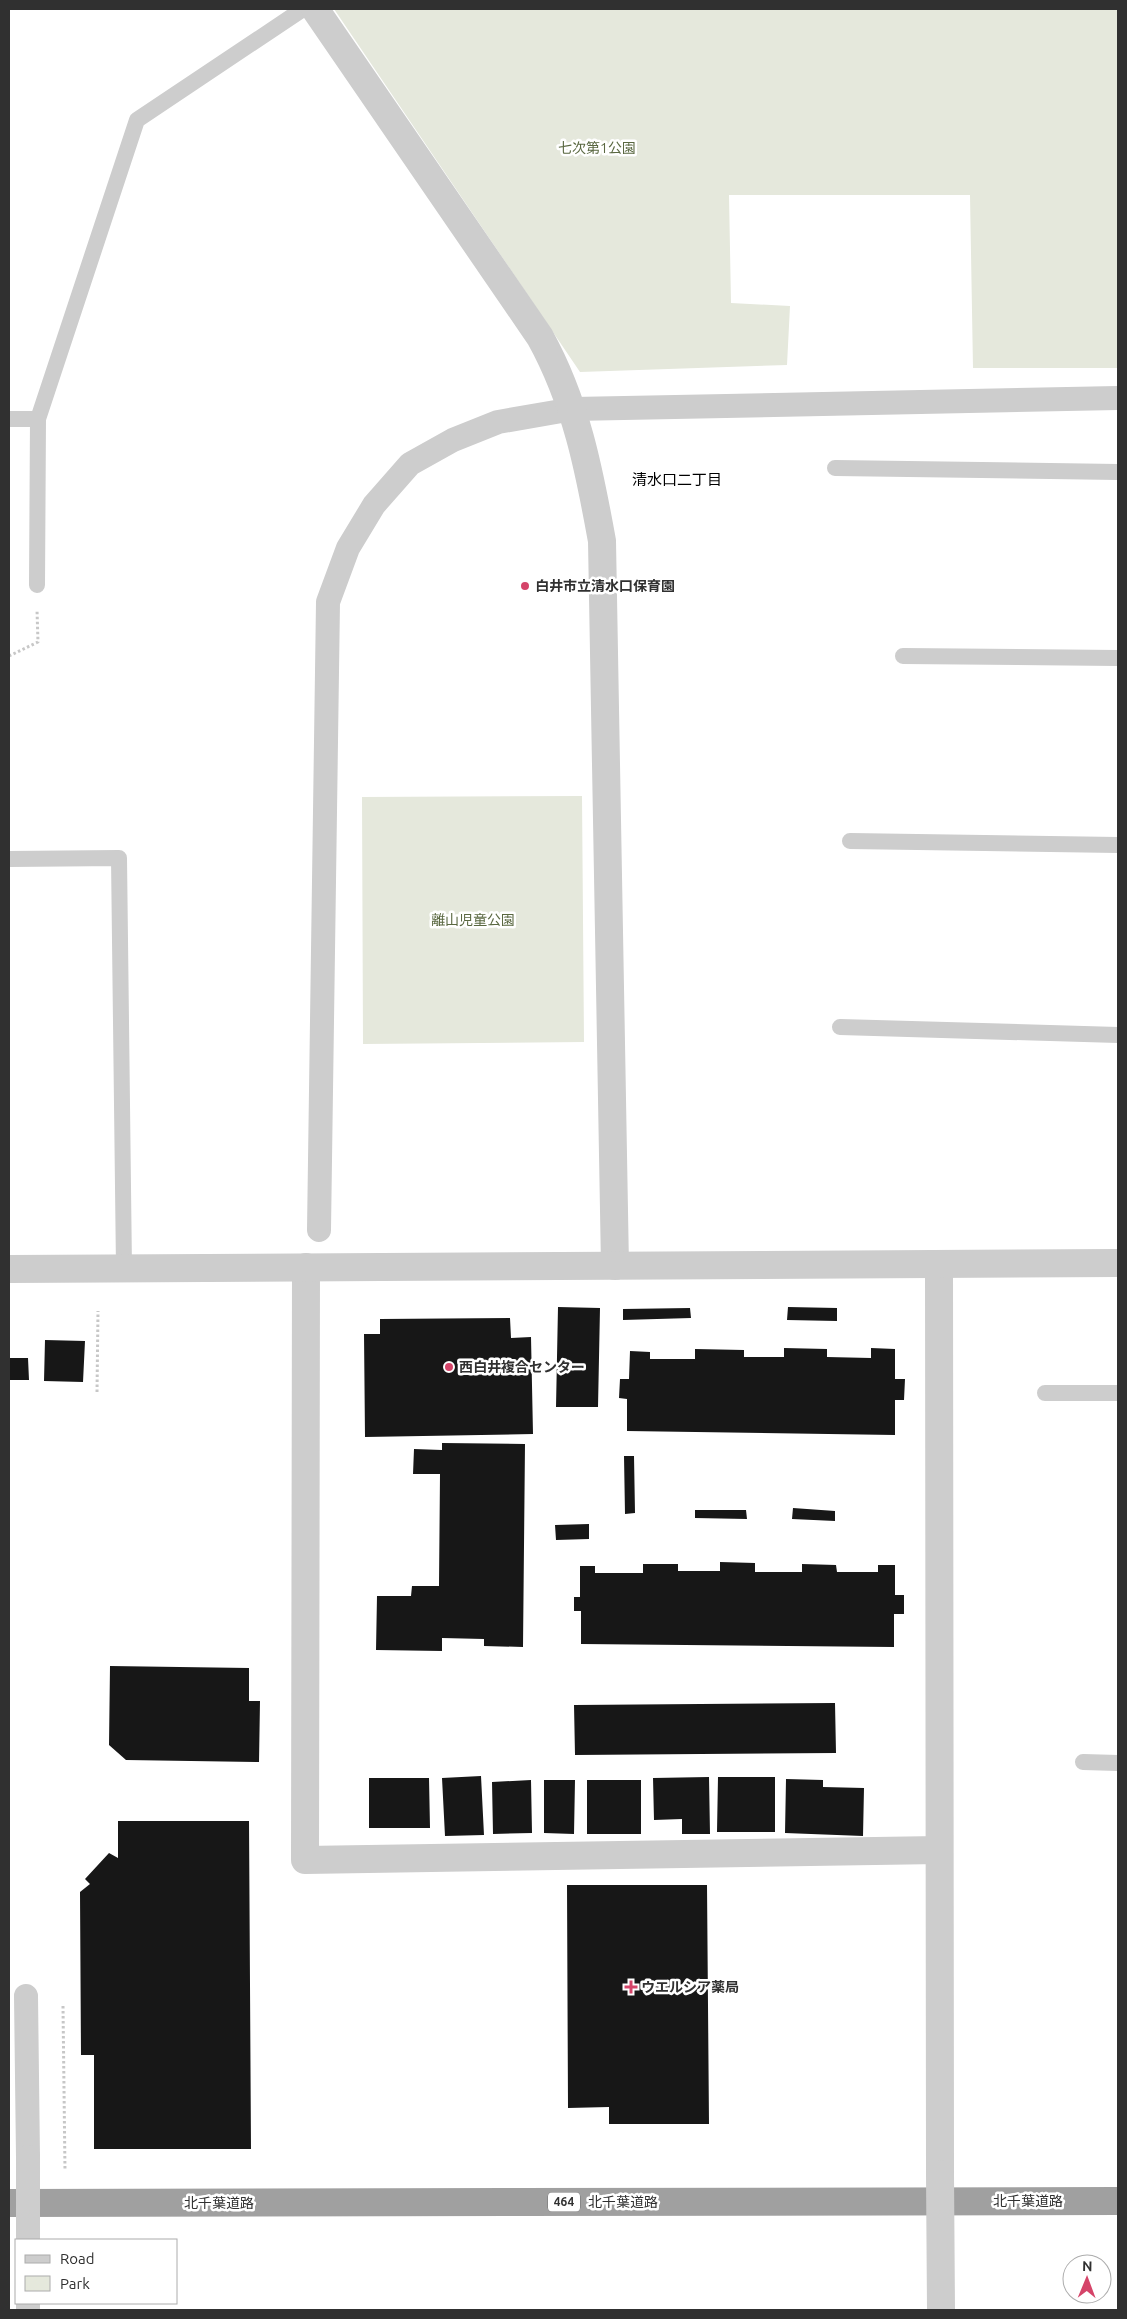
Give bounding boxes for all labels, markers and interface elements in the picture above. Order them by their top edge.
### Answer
park label: 七次第1公園 [558,140,636,156]
district label: 清水口二丁目 [632,471,722,488]
place label: 白井市立清水口保育園 [535,578,675,594]
marker: 白井市立清水口保育園 [519,580,531,592]
park label: 離山児童公園 [431,912,515,928]
place label: 西白井複合センター [459,1359,585,1375]
marker: 西白井複合センター [443,1361,455,1373]
place label: ウエルシア薬局 [641,1979,739,1995]
marker: ウエルシア薬局 [625,1981,637,1993]
road number: 464 [548,2192,580,2212]
street label: 北千葉道路 [993,2193,1063,2209]
street label: 北千葉道路 [588,2194,658,2210]
street label: 北千葉道路 [184,2195,254,2211]
legend [15,2239,178,2304]
text: Road [60,2250,95,2267]
north arrow [1062,2254,1112,2304]
text: N [1082,2258,1093,2274]
text: Park [60,2275,90,2292]

